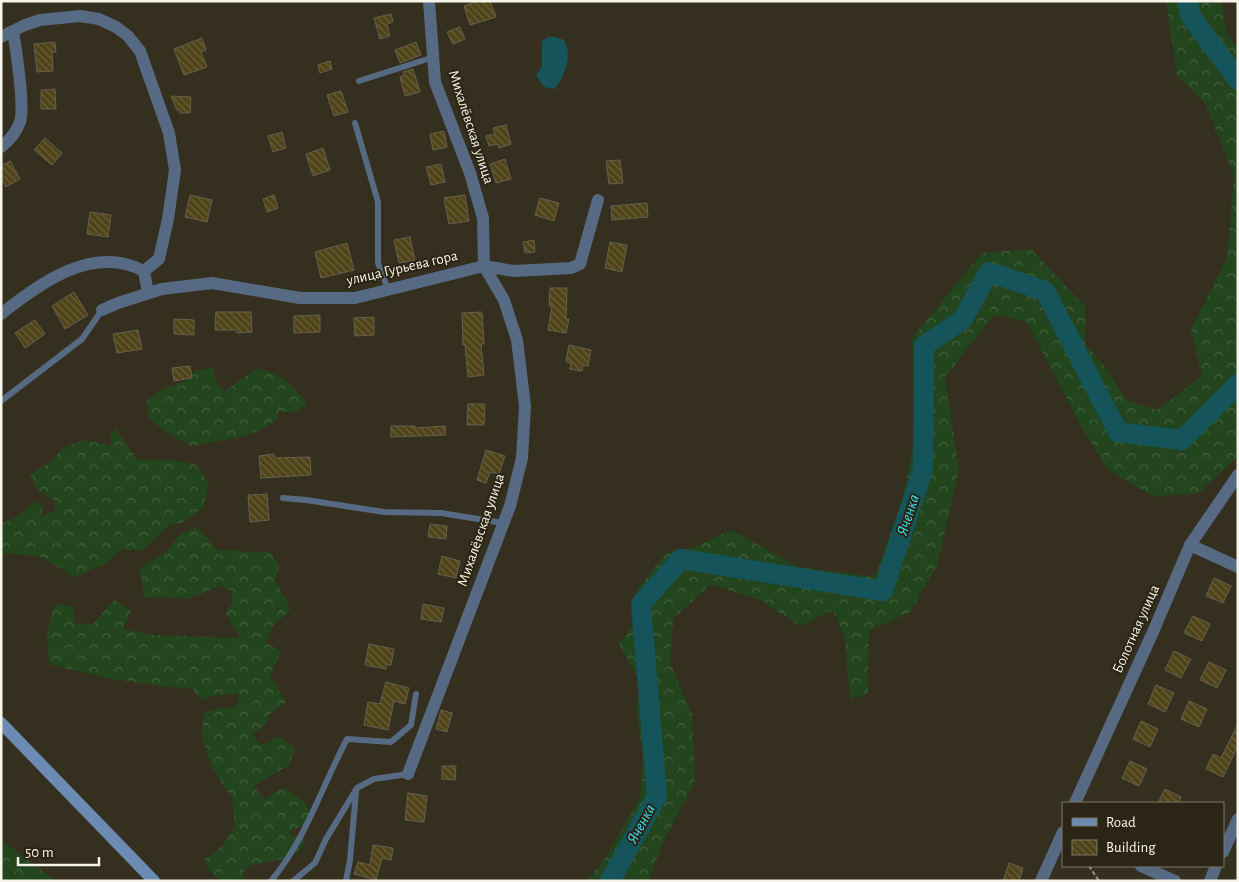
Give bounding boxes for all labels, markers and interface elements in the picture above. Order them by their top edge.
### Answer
street label: Михалёвская улица [446,68,496,186]
street label: улица Гурьева гора [344,248,459,288]
street label: Михалёвская улица [455,471,507,588]
water label: Яченка [894,492,922,537]
street label: Болотная улица [1110,582,1162,676]
water label: Яченка [624,802,658,846]
legend [1062,802,1224,867]
text: Road [1106,815,1136,830]
scale bar [18,834,99,866]
text: Building [1106,840,1156,855]
text: 50 m [25,845,54,860]

